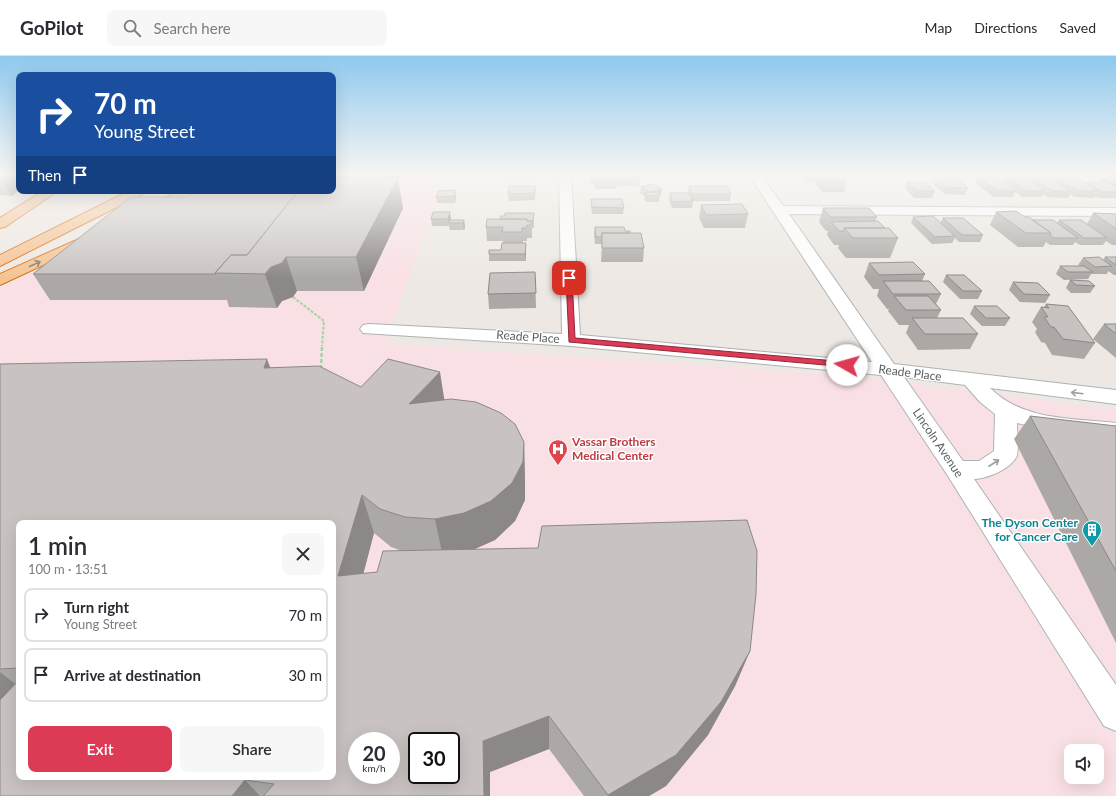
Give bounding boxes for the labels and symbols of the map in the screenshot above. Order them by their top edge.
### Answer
one-way arrow [29,259,41,267]
pin [552,261,586,295]
street label: Reade Place [496,327,560,346]
position arrow [826,344,868,386]
street label: Reade Place [878,361,942,384]
one-way arrow [1071,389,1084,396]
street label: Lincoln Avenue [910,405,967,480]
place label: Vassar Brothers Medical Center [571,434,656,463]
hospital icon: Vassar Brothers Medical Center [547,438,569,466]
one-way arrow [988,459,999,467]
place label: The Dyson Center for Cancer Care [981,515,1079,544]
building icon: The Dyson Center for Cancer Care [1081,519,1103,547]
speed limit sign: 30 [408,732,460,784]

